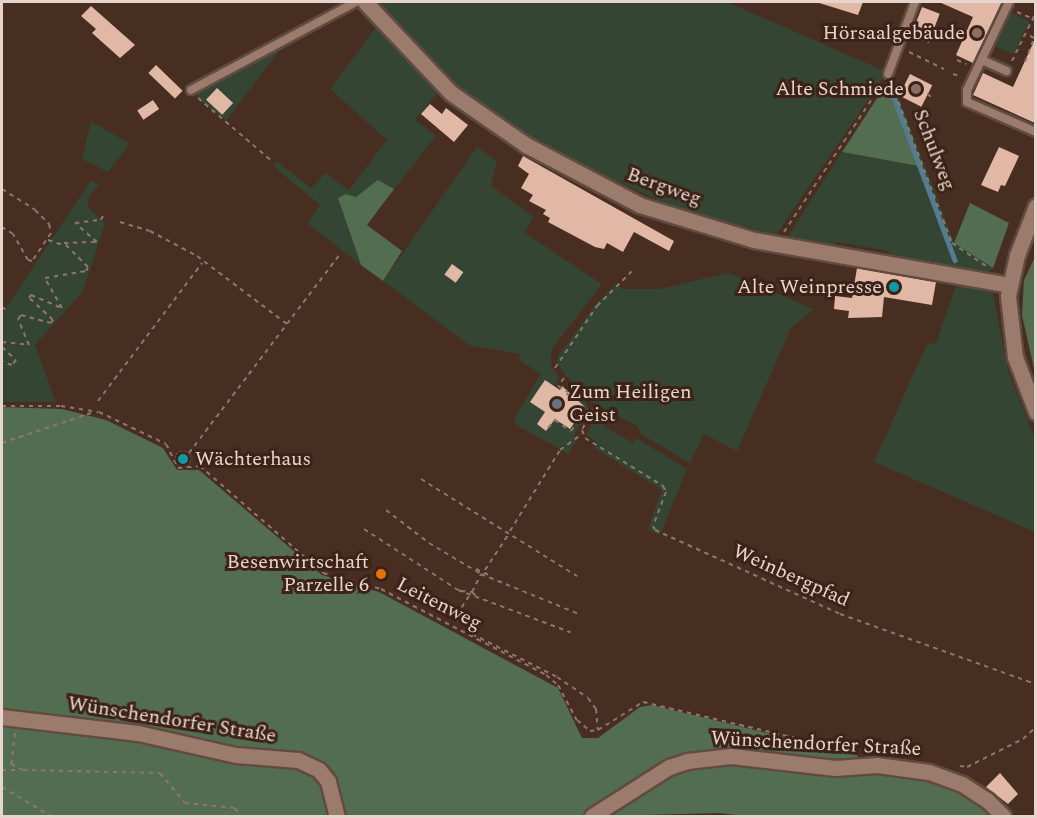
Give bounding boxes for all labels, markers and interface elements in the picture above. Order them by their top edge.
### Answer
place label: Hörsaalgebäude [823,21,965,45]
marker: Hörsaalgebäude [970,26,984,40]
place label: Alte Schmiede [775,77,904,101]
marker: Alte Schmiede [909,82,923,96]
street label: Schulweg [908,106,960,194]
street label: Bergweg [623,162,705,212]
place label: Alte Weinpresse [737,275,882,299]
marker: Alte Weinpresse [887,280,901,294]
place label: Zum Heiligen Geist [569,380,692,427]
marker: Zum Heiligen Geist [550,397,564,411]
place label: Wächterhaus [195,447,311,471]
marker: Wächterhaus [176,452,190,466]
street label: Weinbergpfad [729,540,853,612]
place label: Besenwirtschaft Parzelle 6 [227,550,369,597]
marker: Besenwirtschaft Parzelle 6 [374,567,388,581]
street label: Leitenweg [392,572,486,636]
street label: Wünschendorfer Straße [66,692,278,748]
street label: Wünschendorfer Straße [710,727,922,761]

